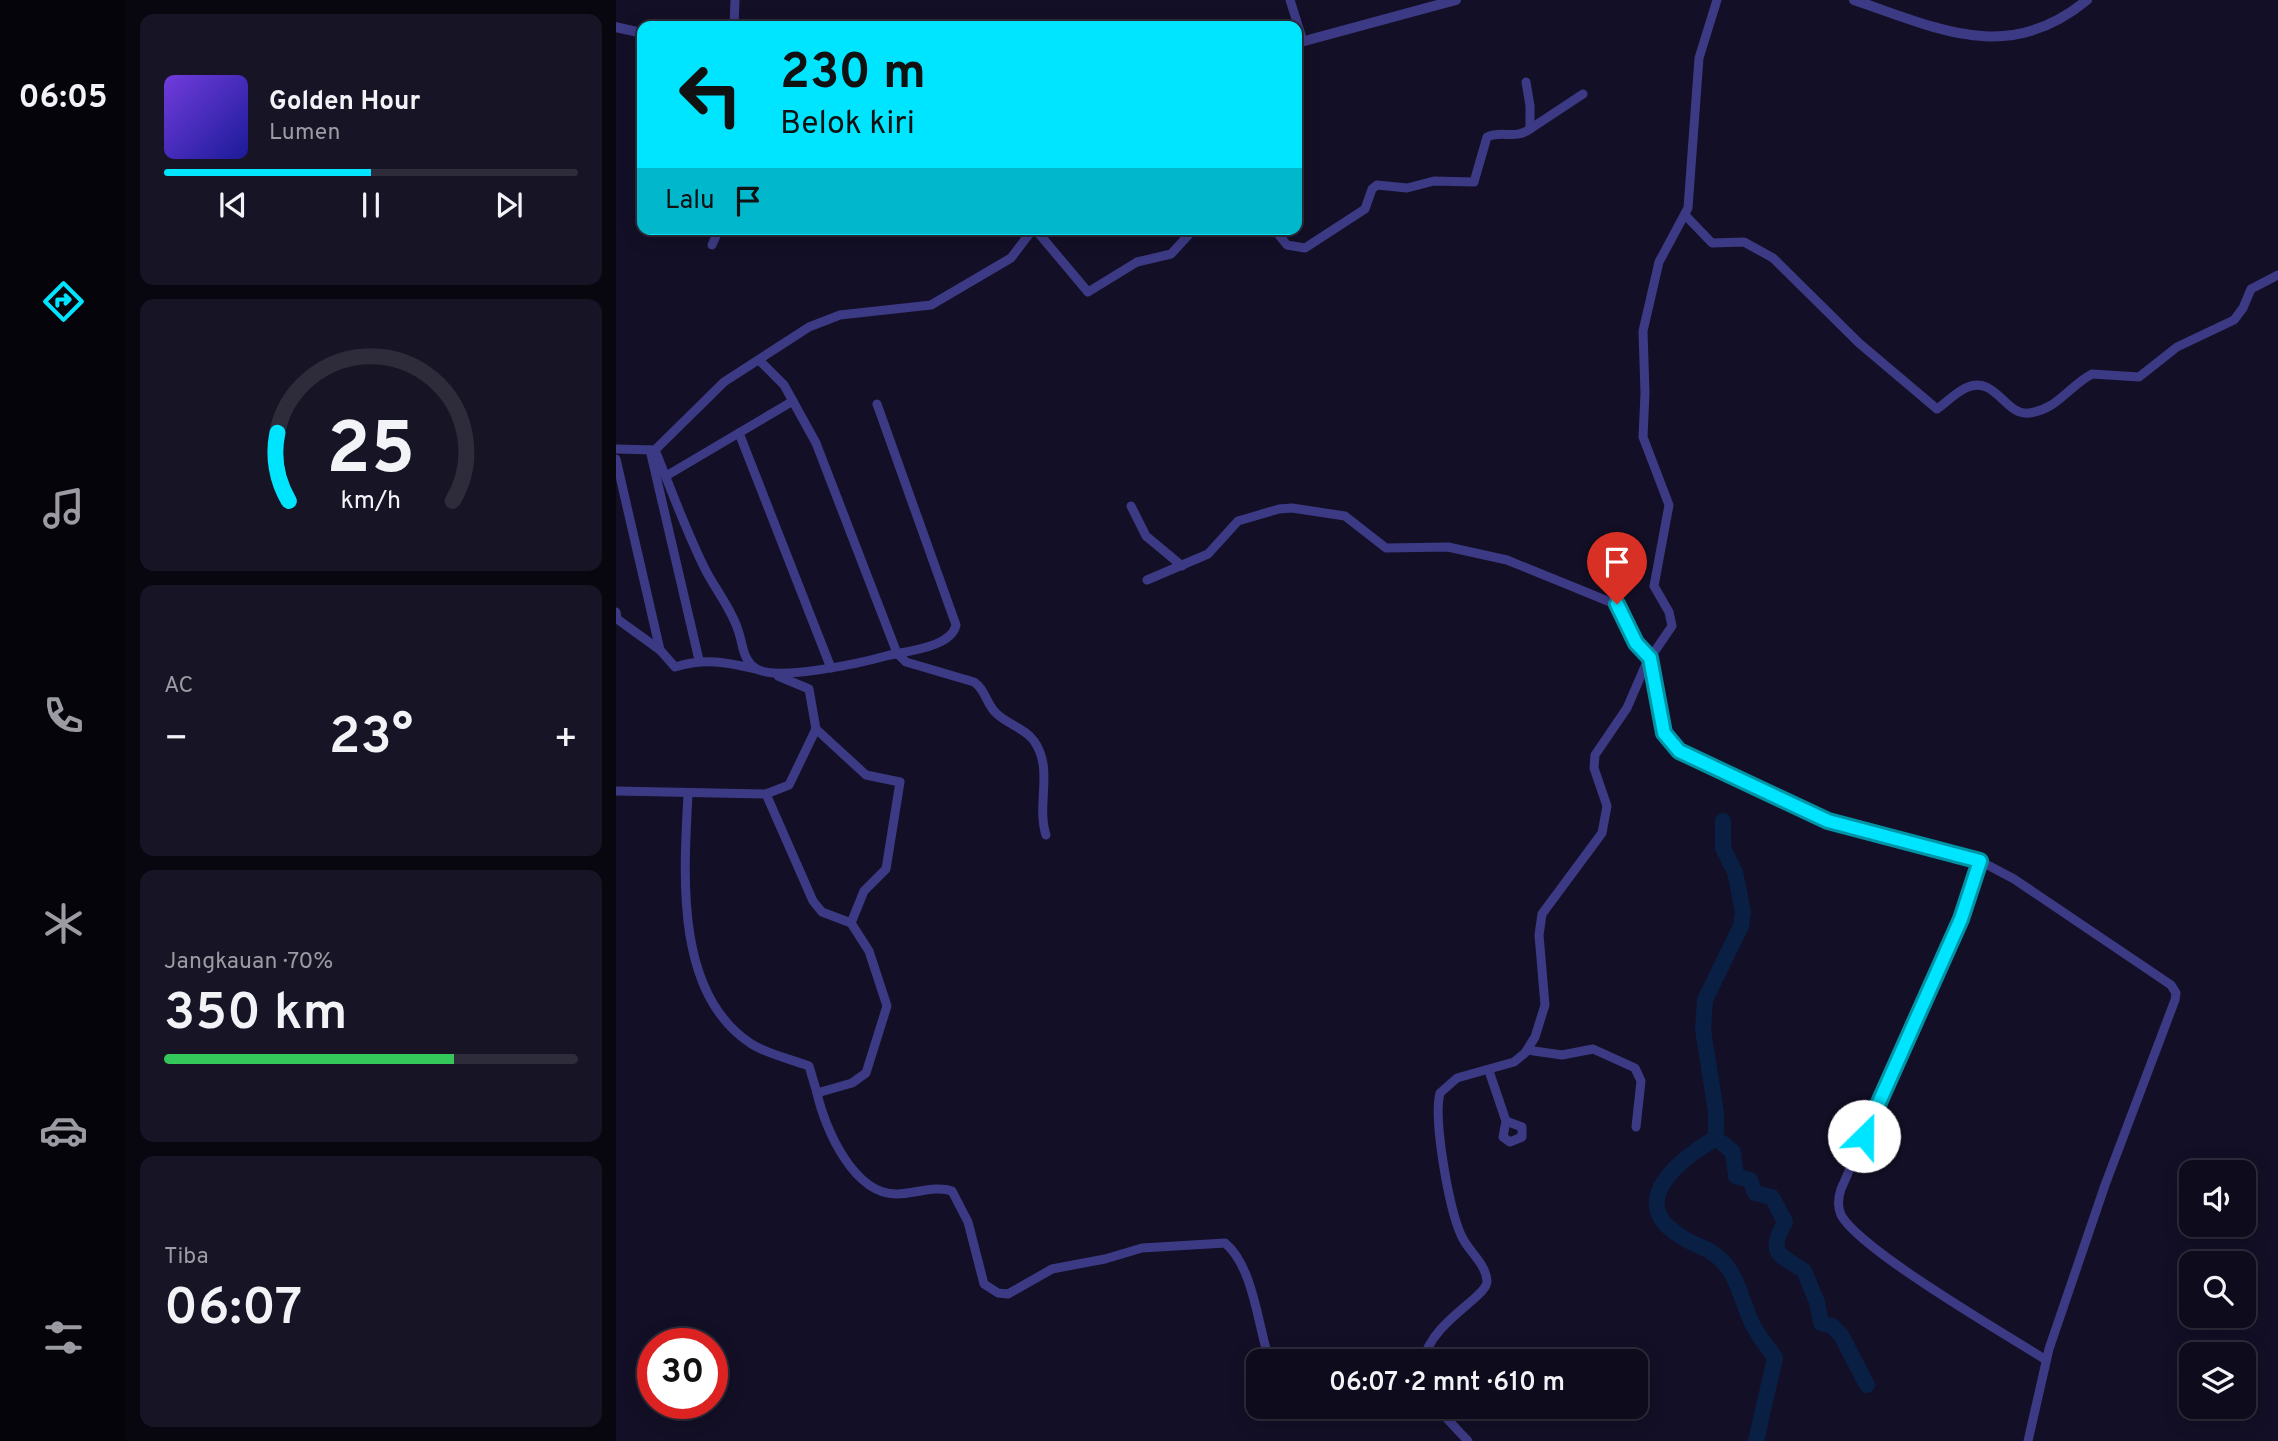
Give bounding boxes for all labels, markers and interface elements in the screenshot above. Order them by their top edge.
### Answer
text: 230 m [780,44,926,106]
icon: left [665,49,756,140]
text: 06:05 [18,79,108,119]
text: Golden Hour [269,86,420,119]
text: Belok kiri [780,105,915,145]
text: Lumen [269,119,340,148]
icon: arrive [729,182,767,220]
text: Lalu [665,185,715,218]
icon: previous [214,186,252,224]
icon: pause [352,186,390,224]
icon: next [490,186,528,224]
icon: directions [39,277,88,326]
text: 25 [327,408,416,500]
icon: music [39,484,88,533]
text: km/h [341,486,401,518]
pin [1587,532,1647,604]
icon: arrive [1598,543,1636,581]
text: AC [164,672,193,701]
icon: phone [39,691,88,740]
text: 23° [329,706,413,772]
text: − [164,716,189,765]
text: + [553,716,578,765]
icon: climate [39,899,88,948]
text: Jangkauan · 70% [164,948,333,977]
text: 350 km [164,982,348,1048]
position arrow [1827,1099,1901,1173]
icon: car [39,1106,88,1155]
map controls [2179,1160,2256,1419]
button: sound [2179,1160,2256,1237]
text: Tiba [164,1243,209,1272]
button: search [2179,1251,2256,1328]
text: 06:07 [164,1277,302,1343]
icon: filters [39,1313,88,1362]
speed limit sign: 30 [637,1328,728,1419]
button: layers [2179,1342,2256,1419]
text: 06:07 · 2 mnt · 610 m [1329,1367,1565,1400]

